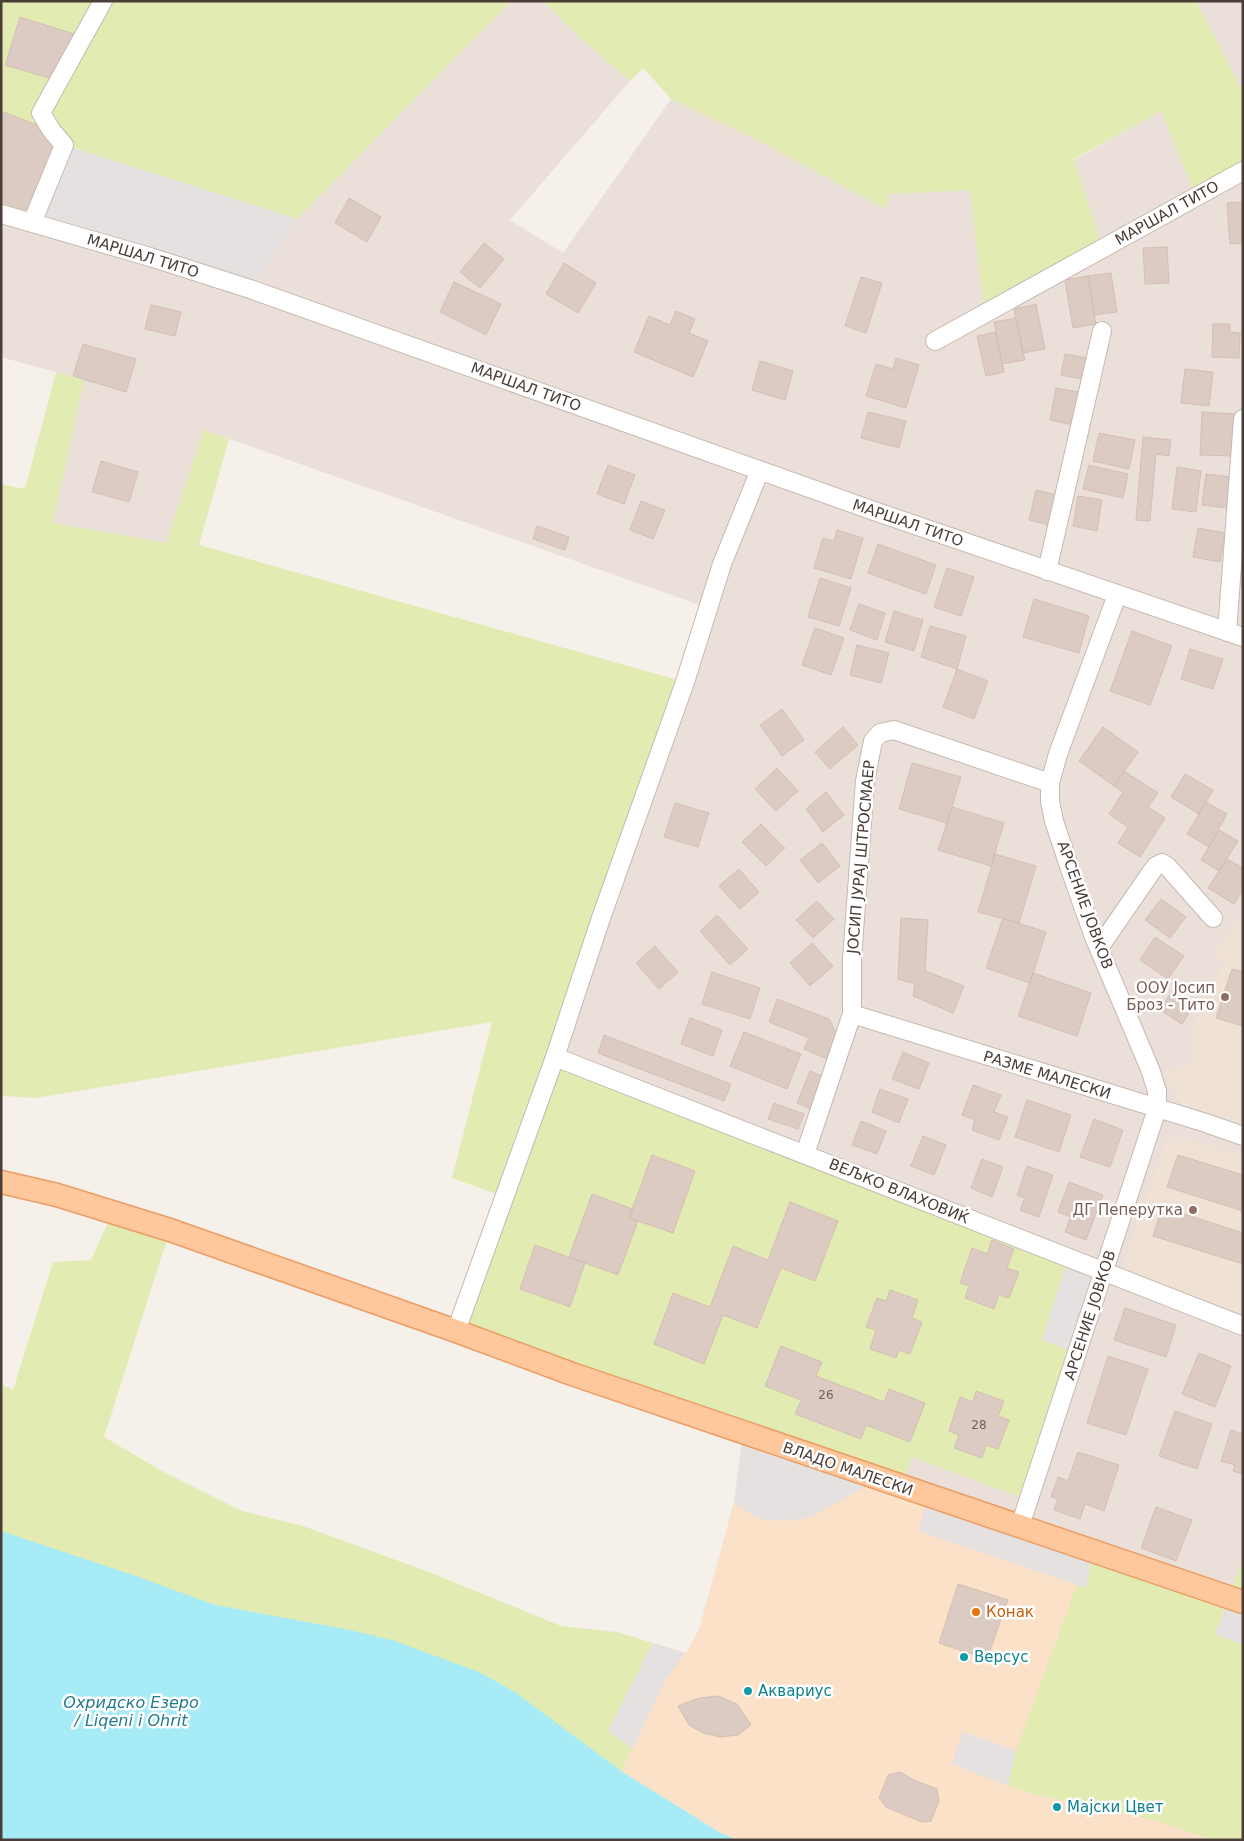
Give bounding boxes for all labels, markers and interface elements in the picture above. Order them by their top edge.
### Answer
street label: МАРШАЛ ТИТО [1112,177,1222,249]
street label: МАРШАЛ ТИТО [85,230,201,282]
street label: МАРШАЛ ТИТО [468,359,584,415]
street label: МАРШАЛ ТИТО [850,496,966,550]
street label: ЈОСИП ЈУРАЈ ШТРОСМАЕР [843,759,878,956]
street label: АРСЕНИЕ ЈОВКОВ [1053,838,1117,972]
place label: ООУ Јосип Броз - Тито [1126,979,1215,1014]
marker: ООУ Јосип Броз - Тито [1219,991,1231,1003]
street label: РАЗМЕ МАЛЕСКИ [981,1047,1113,1103]
street label: ВЕЉКО ВЛАХОВИЌ [826,1154,972,1227]
place label: ДГ Пеперутка [1072,1201,1183,1219]
marker: ДГ Пеперутка [1187,1204,1199,1216]
street label: АРСЕНИЕ ЈОВКОВ [1061,1248,1119,1382]
house number: 26 [818,1388,834,1402]
house number: 28 [971,1418,987,1432]
street label: ВЛАДО МАЛЕСКИ [781,1438,915,1500]
place label: Конак [986,1603,1034,1621]
marker: Конак [970,1606,982,1618]
place label: Версус [974,1648,1028,1666]
marker: Версус [958,1651,970,1663]
place label: Аквариус [758,1682,832,1700]
marker: Аквариус [742,1685,754,1697]
water label: Охридско Езеро / Liqeni i Ohrit [63,1693,199,1730]
place label: Мајски Цвет [1067,1798,1164,1816]
marker: Мајски Цвет [1051,1801,1063,1813]

